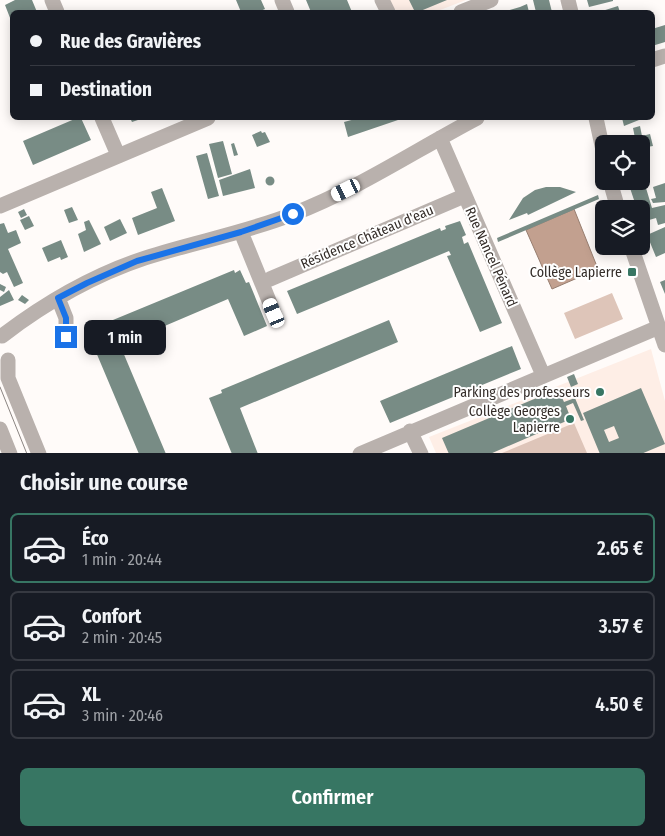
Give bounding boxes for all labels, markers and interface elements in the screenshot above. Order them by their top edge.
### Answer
text: Rue des Gravières [60,30,201,53]
text: Destination [60,78,152,101]
map controls [595,135,650,255]
button: locate [595,135,650,190]
car [329,177,362,203]
button: layers [595,200,650,255]
street label: Résidence Château d'eau [298,201,436,273]
route start [282,203,304,225]
street label: Rue Nancel Pénard [461,204,521,310]
place label: Collège Lapierre [530,264,622,281]
marker: Collège Lapierre [626,266,638,278]
car [261,296,286,330]
callout: 1 min [84,320,166,354]
route end [55,326,77,348]
text: 1 min [108,328,142,347]
place label: Parking des professeurs [454,384,590,401]
marker: Parking des professeurs [594,386,606,398]
place label: Collège Georges Lapierre [469,403,560,436]
marker: Collège Georges Lapierre [564,413,576,425]
text: Choisir une course [20,469,188,496]
icon: car [22,526,67,571]
text: Éco [82,527,109,550]
text: 2.65 € [597,537,643,560]
text: 1 min · 20:44 [82,550,162,569]
icon: car [22,604,67,649]
text: Confort [82,605,142,628]
text: 3.57 € [599,615,643,638]
text: 2 min · 20:45 [82,628,162,647]
icon: car [22,682,67,727]
text: XL [82,683,101,706]
text: 4.50 € [595,693,643,716]
text: 3 min · 20:46 [82,706,163,725]
button: Confirmer [20,768,645,826]

